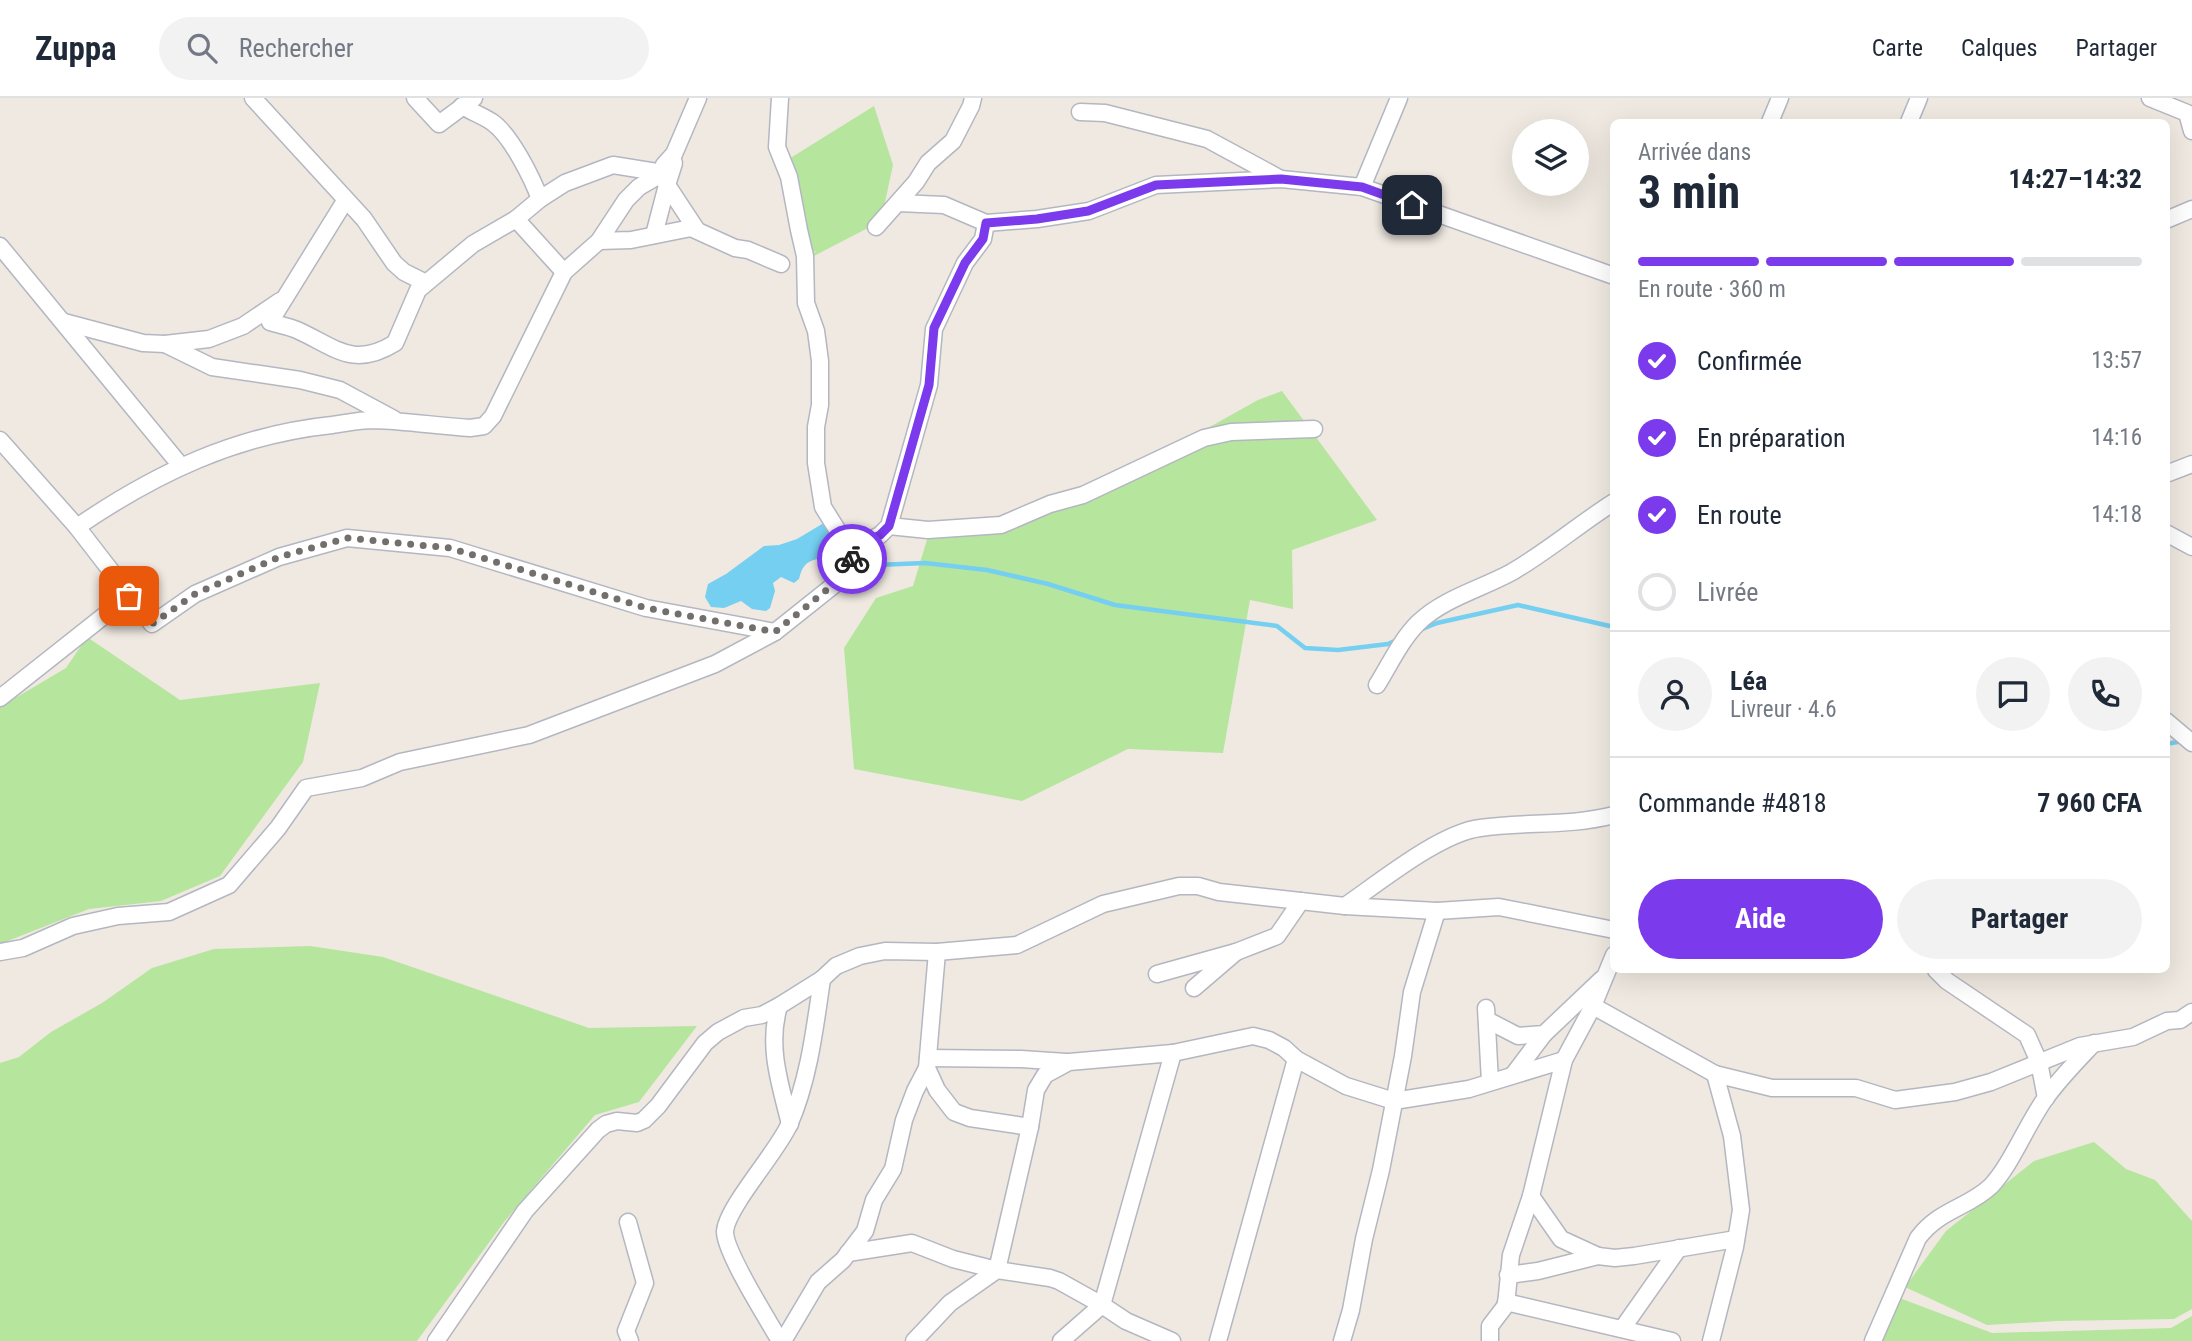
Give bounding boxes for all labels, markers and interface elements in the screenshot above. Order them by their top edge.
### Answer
search box [159,17,649,80]
text: Zuppa [35,29,117,68]
icon: search [183,29,221,67]
text: Rechercher [239,33,354,63]
text: Carte [1872,34,1923,62]
text: Calques [1961,34,2037,62]
text: Partager [2075,34,2157,62]
map controls [1512,119,1589,196]
button: layers [1512,119,1589,196]
text: Arrivée dans [1638,139,1751,166]
text: 14:27–14:32 [2008,164,2142,194]
text: 3 min [1638,165,1740,219]
pin [1382,175,1442,235]
icon: home [1393,186,1431,224]
text: En route · 360 m [1638,276,1786,303]
icon: check [1638,342,1676,380]
text: Confirmée [1697,346,1802,376]
text: 13:57 [2091,347,2142,374]
icon: check [1638,419,1676,457]
text: En préparation [1697,423,1846,453]
text: 14:16 [2091,424,2142,451]
icon: check [1638,496,1676,534]
text: En route [1697,500,1782,530]
text: 14:18 [2091,501,2142,528]
courier [817,524,887,594]
icon: bike [833,540,871,578]
pin [99,566,159,626]
icon: bag [110,577,148,615]
text: Livrée [1697,577,1759,607]
button: person [1638,657,1712,731]
button: chat [1976,657,2050,731]
button: phone [2068,657,2142,731]
text: Léa [1730,666,1767,696]
text: Livreur · 4.6 [1730,696,1837,723]
text: Commande #4818 [1638,788,1827,818]
text: 7 960 CFA [2037,788,2142,818]
button: Aide [1638,879,1883,959]
button: Partager [1897,879,2142,959]

